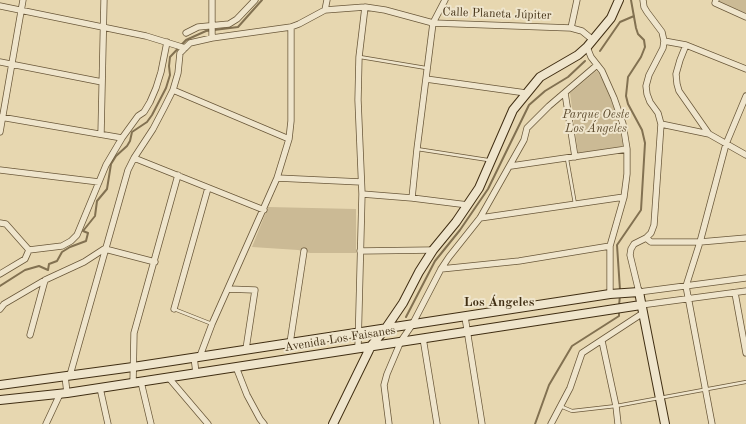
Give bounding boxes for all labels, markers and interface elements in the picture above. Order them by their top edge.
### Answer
street label: Calle Planeta Júpiter [442,5,552,23]
park label: Parque Oeste Los Ángeles [562,108,630,136]
district label: Los Ángeles [464,295,534,311]
street label: Avenida Los Faisanes [283,323,397,355]

